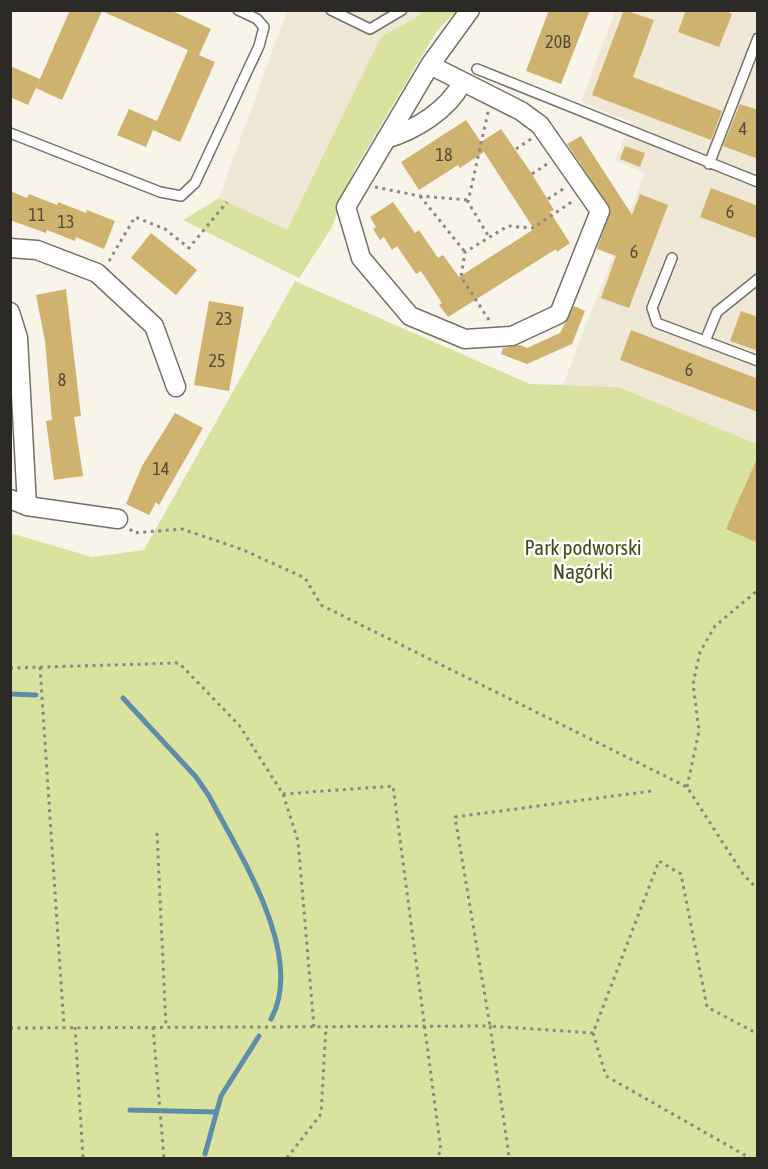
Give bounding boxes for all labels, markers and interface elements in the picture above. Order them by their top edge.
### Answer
house number: 20B [545,31,571,52]
house number: 4 [739,118,747,139]
house number: 18 [436,144,452,165]
house number: 6 [726,201,734,222]
house number: 11 [29,204,45,225]
house number: 13 [58,211,74,232]
house number: 6 [630,241,638,262]
house number: 23 [216,308,232,329]
house number: 25 [209,350,225,371]
house number: 6 [685,359,693,380]
house number: 8 [58,369,66,390]
house number: 14 [153,458,169,479]
park label: Park podworski Nagórki [525,535,641,583]

